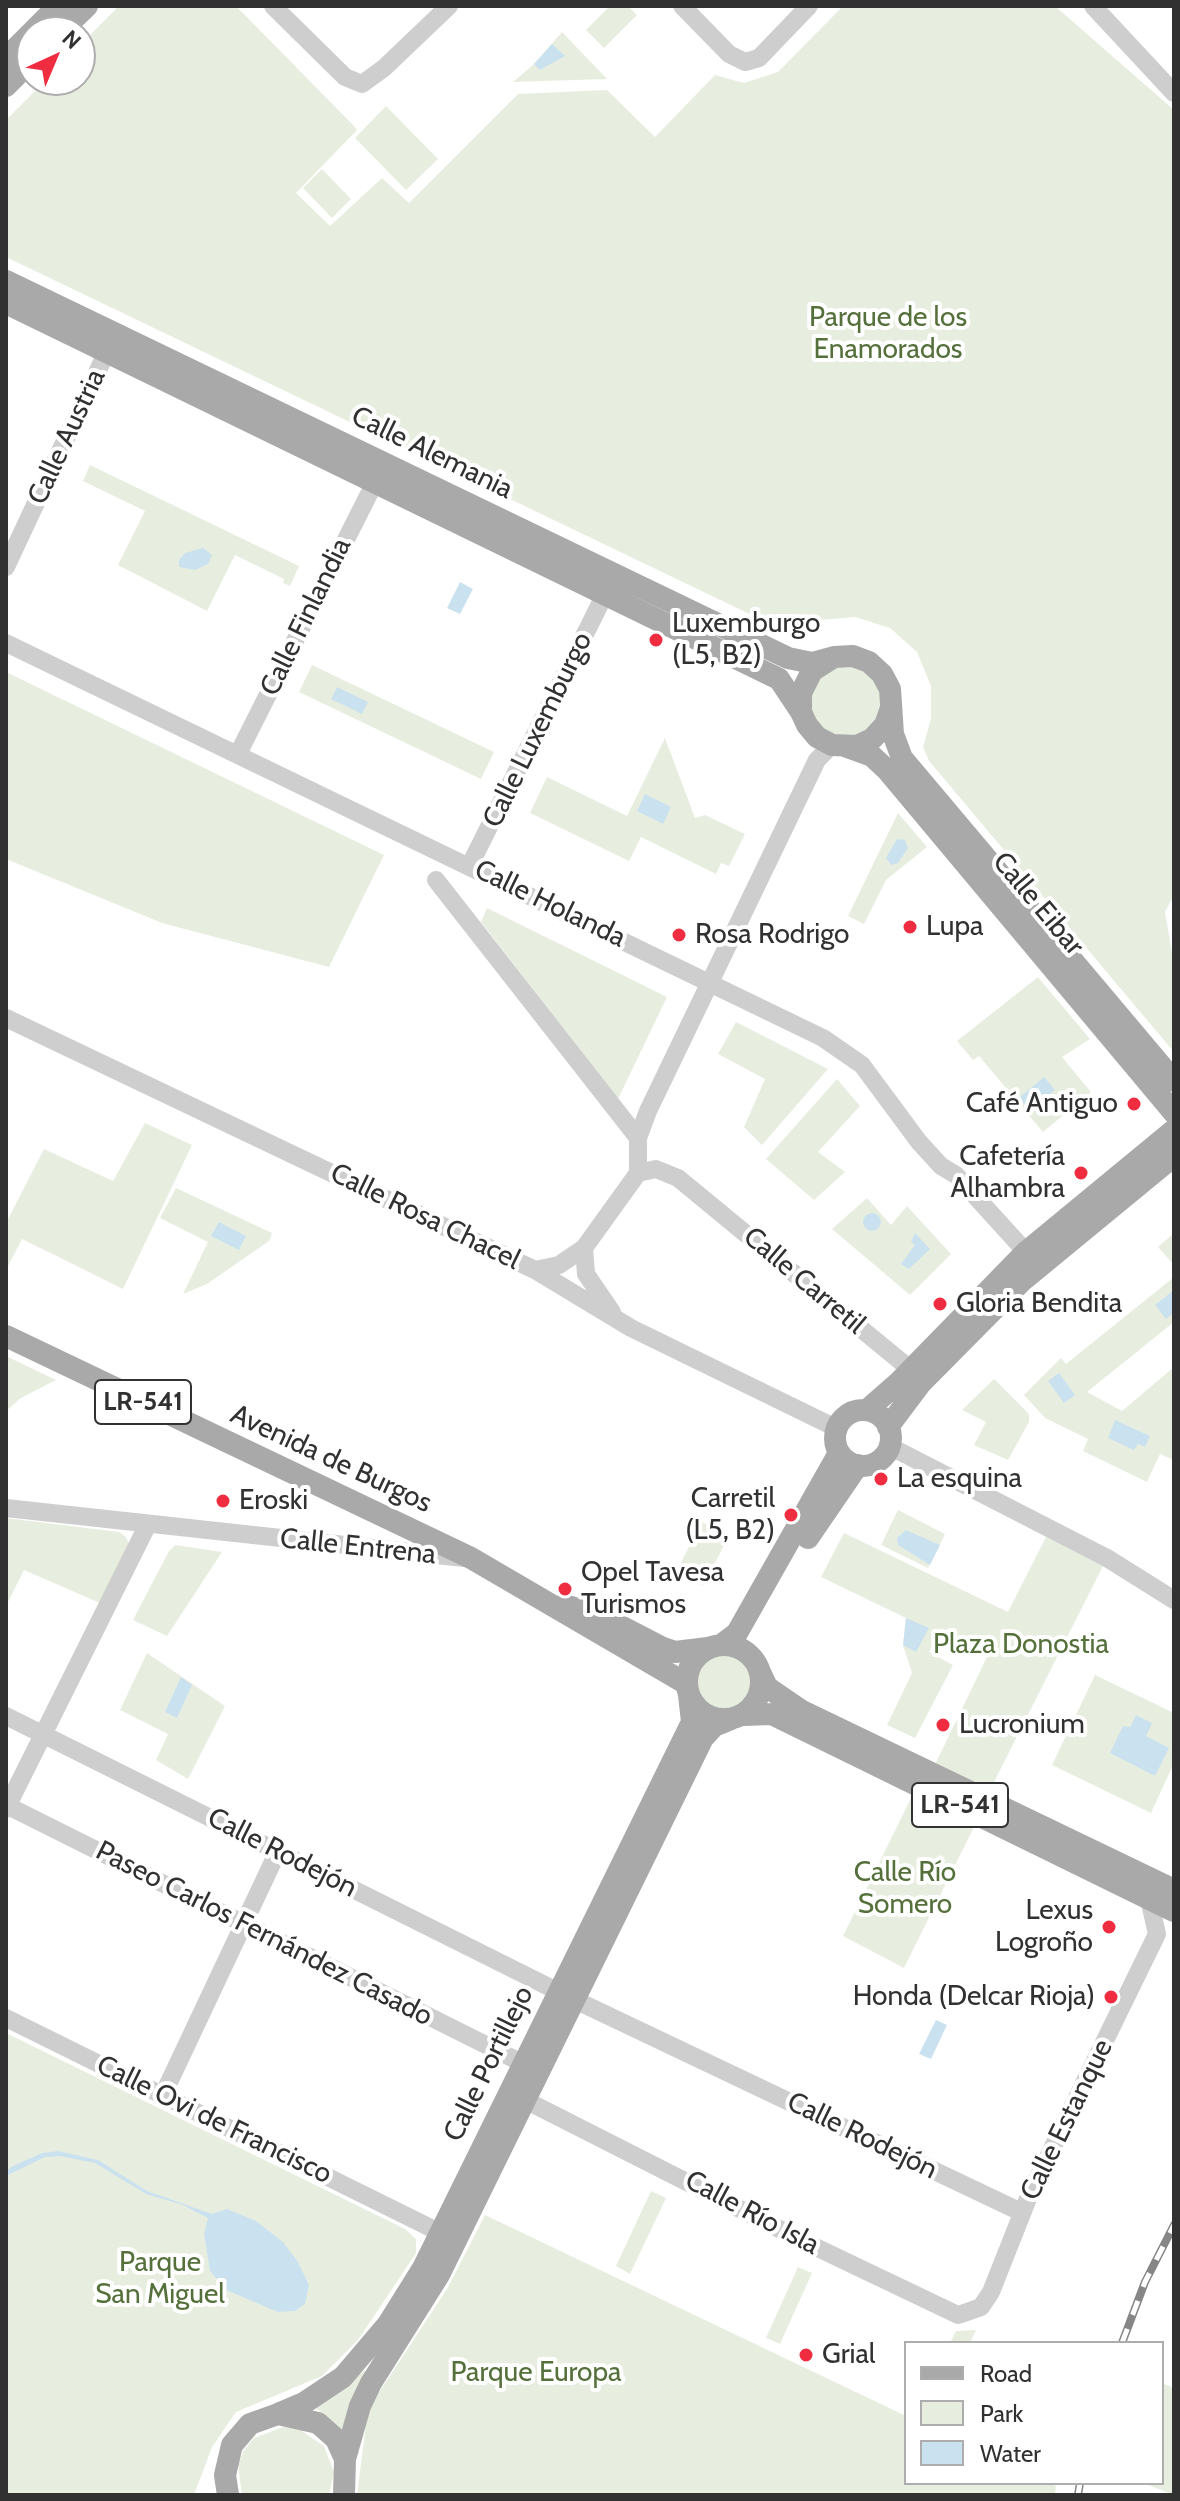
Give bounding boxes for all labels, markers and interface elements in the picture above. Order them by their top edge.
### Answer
north arrow [16,16,96,96]
text: N [57,25,87,55]
park label: Parque de los Enamorados [809,301,967,367]
street label: Calle Austria [21,364,113,510]
street label: Calle Alemania [346,399,518,507]
street label: Calle Finlandia [253,533,359,701]
place label: Luxemburgo (L5, B2) [672,607,820,673]
street label: Calle Luxemburgo [476,627,600,833]
marker: Luxemburgo (L5, B2) [647,631,665,649]
street label: Calle Eibar [985,846,1091,962]
street label: Calle Holanda [469,853,631,955]
place label: Lupa [926,910,984,944]
place label: Rosa Rodrigo [695,918,850,952]
marker: Lupa [901,918,919,936]
marker: Rosa Rodrigo [670,926,688,944]
place label: Café Antiguo [966,1087,1118,1121]
marker: Café Antiguo [1125,1095,1143,1113]
place label: Cafetería Alhambra [951,1140,1065,1206]
street label: Calle Rosa Chacel [325,1157,525,1277]
marker: Cafetería Alhambra [1072,1164,1090,1182]
street label: Calle Carretil [736,1220,872,1342]
place label: Gloria Bendita [956,1287,1122,1321]
marker: Gloria Bendita [931,1295,949,1313]
road number: LR-541 [95,1380,191,1424]
street label: Avenida de Burgos [225,1398,437,1520]
place label: La esquina [897,1462,1022,1496]
marker: La esquina [872,1470,890,1488]
place label: Carretil (L5, B2) [685,1482,775,1548]
place label: Eroski [239,1484,308,1518]
marker: Eroski [214,1492,232,1510]
marker: Carretil (L5, B2) [782,1506,800,1524]
street label: Calle Entrena [278,1522,438,1572]
place label: Opel Tavesa Turismos [581,1556,724,1622]
marker: Opel Tavesa Turismos [556,1580,574,1598]
park label: Plaza Donostia [933,1628,1109,1662]
place label: Lucronium [959,1708,1085,1742]
marker: Lucronium [934,1716,952,1734]
road number: LR-541 [912,1783,1008,1827]
street label: Calle Rodejón [202,1801,362,1905]
street label: Paseo Carlos Fernández Casado [90,1834,438,2034]
park label: Calle Río Somero [854,1856,956,1922]
place label: Lexus Logroño [995,1894,1093,1960]
marker: Lexus Logroño [1100,1918,1118,1936]
place label: Honda (Delcar Rioja) [853,1980,1095,2014]
street label: Calle Portillejo [437,1981,541,2147]
marker: Honda (Delcar Rioja) [1102,1988,1120,2006]
street label: Calle Estanque [1014,2034,1120,2206]
street label: Calle Ovi de Francisco [91,2048,337,2192]
street label: Calle Rodejón [781,2085,943,2187]
street label: Calle Río Isla [679,2164,825,2262]
park label: Parque San Miguel [95,2246,225,2312]
place label: Grial [822,2338,875,2372]
legend [904,2341,1164,2485]
marker: Grial [797,2346,815,2364]
park label: Parque Europa [450,2356,622,2390]
text: Road [980,2359,1032,2388]
text: Park [980,2399,1023,2428]
text: Water [980,2439,1041,2468]

